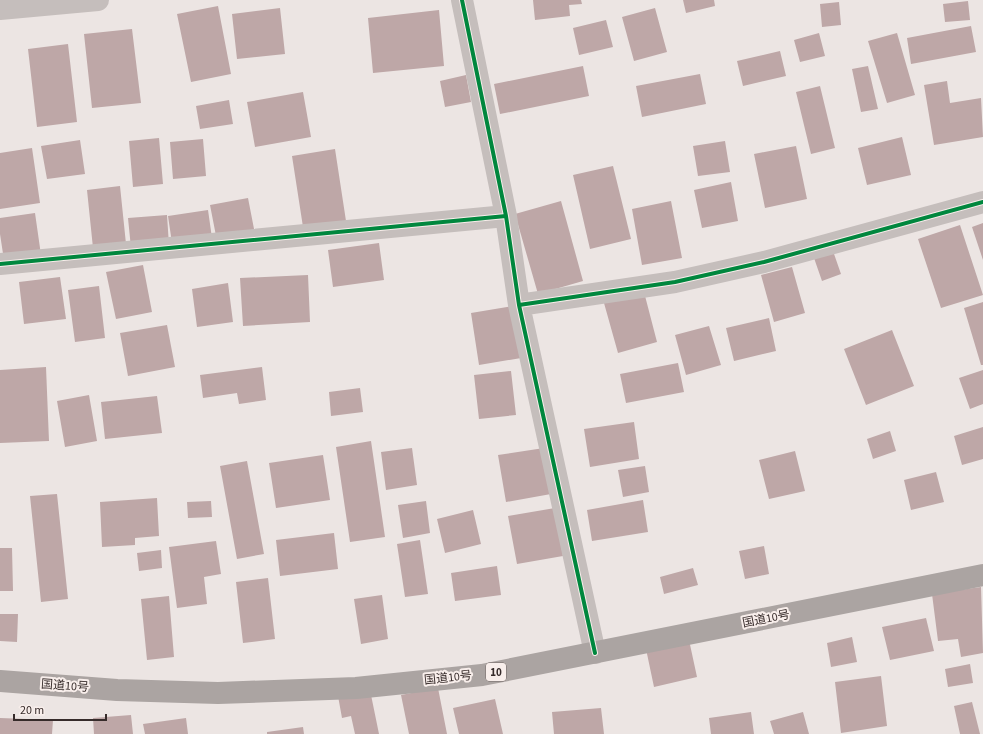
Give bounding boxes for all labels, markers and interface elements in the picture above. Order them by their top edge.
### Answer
street label: 国道10号 [741,606,791,632]
road number: 10 [486,663,506,681]
street label: 国道10号 [423,667,473,689]
street label: 国道10号 [40,676,90,696]
scale bar [14,696,106,722]
text: 20 m [20,702,44,719]

